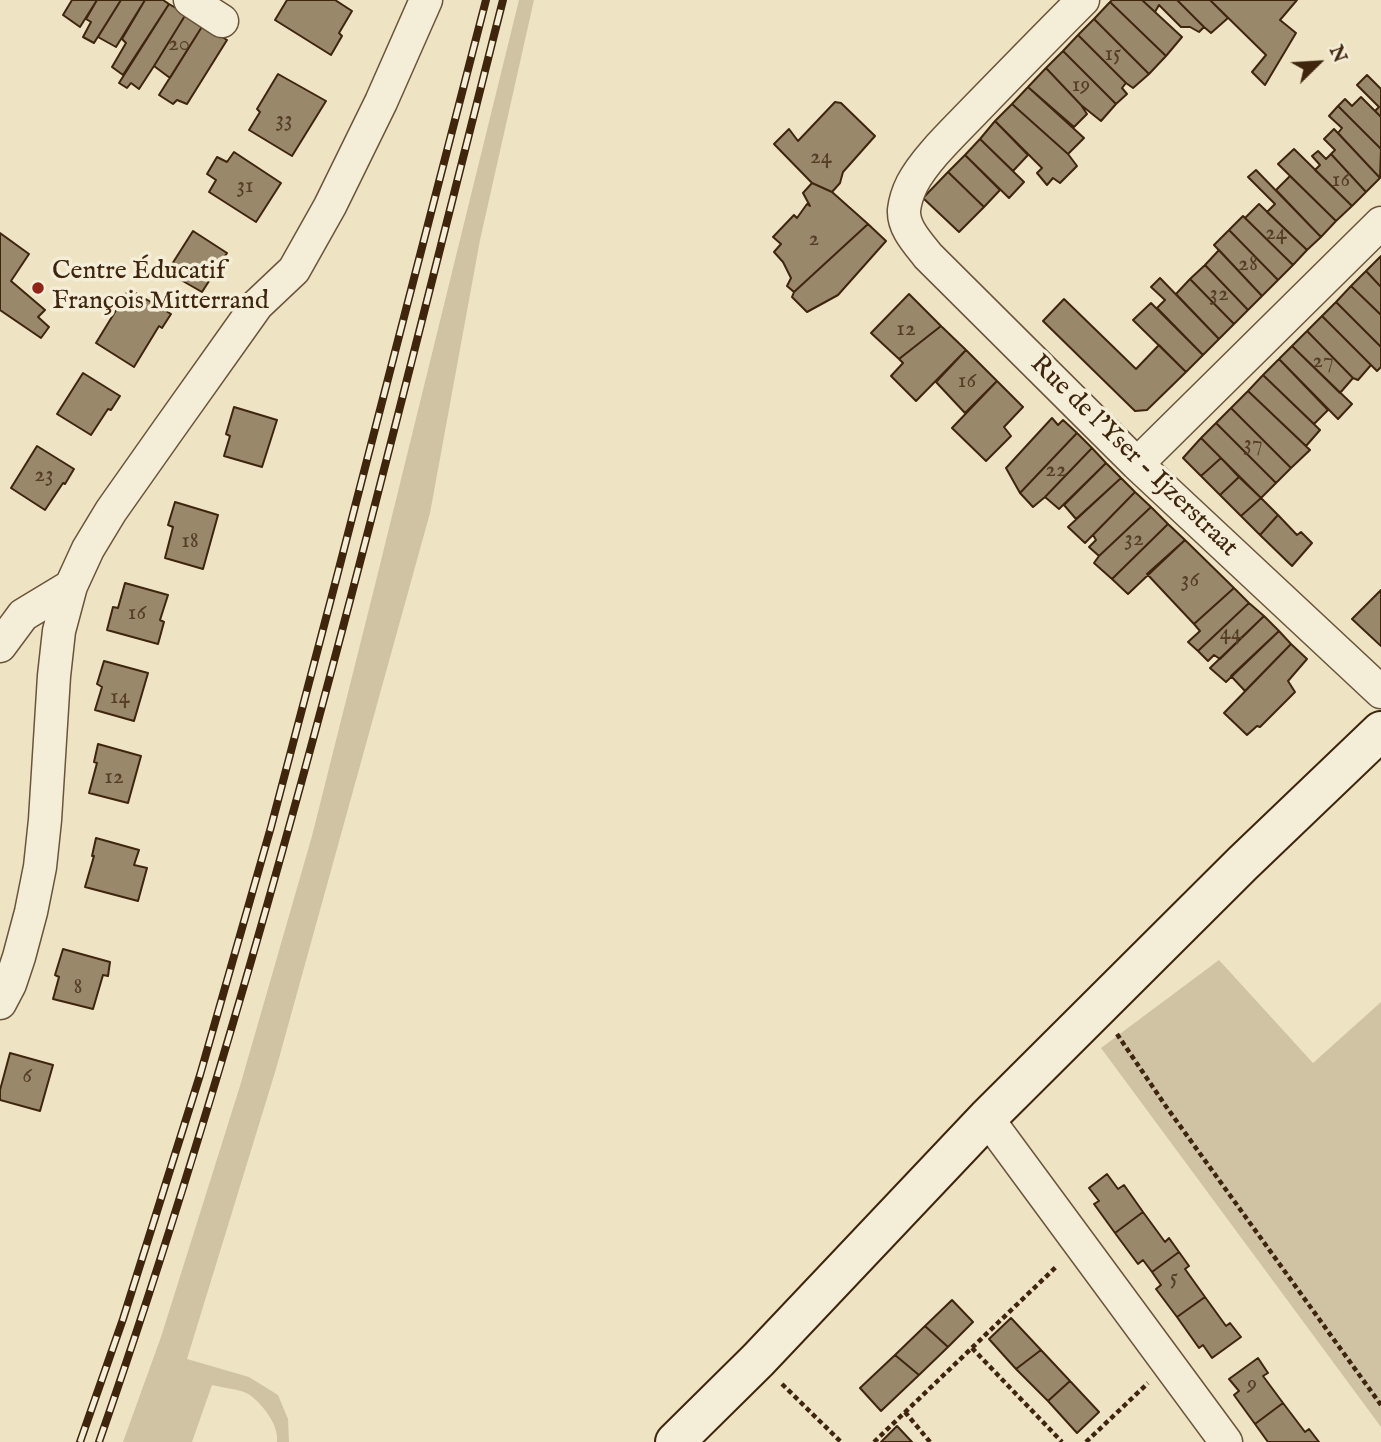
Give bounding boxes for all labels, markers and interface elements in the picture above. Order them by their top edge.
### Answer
north arrow [1283,28,1353,98]
house number: 20 [168,31,190,59]
house number: 15 [1105,41,1121,69]
text: N [1323,42,1351,67]
house number: 19 [1072,72,1090,100]
house number: 33 [275,107,293,135]
house number: 24 [810,144,832,172]
house number: 16 [1332,167,1350,195]
house number: 31 [236,173,254,201]
house number: 24 [1265,220,1287,248]
house number: 2 [809,226,819,254]
house number: 28 [1238,251,1258,279]
place label: Centre Éducatif François Mitterrand [52,257,269,318]
marker: Centre Éducatif François Mitterrand [30,280,46,296]
house number: 32 [1209,281,1229,309]
house number: 12 [896,316,916,344]
house number: 27 [1312,348,1334,376]
street label: Rue de l'Yser - Ijzerstraat [1022,350,1244,564]
house number: 16 [958,368,976,396]
house number: 37 [1243,431,1263,459]
house number: 22 [1045,457,1067,485]
house number: 23 [34,462,54,490]
house number: 32 [1124,526,1144,554]
house number: 18 [181,528,199,556]
house number: 36 [1181,567,1199,595]
house number: 16 [128,600,146,628]
house number: 44 [1220,620,1242,648]
house number: 14 [110,684,130,712]
house number: 12 [104,764,124,792]
house number: 8 [73,974,83,1002]
house number: 6 [22,1063,32,1091]
house number: 5 [1170,1265,1178,1293]
house number: 9 [1247,1371,1257,1399]

